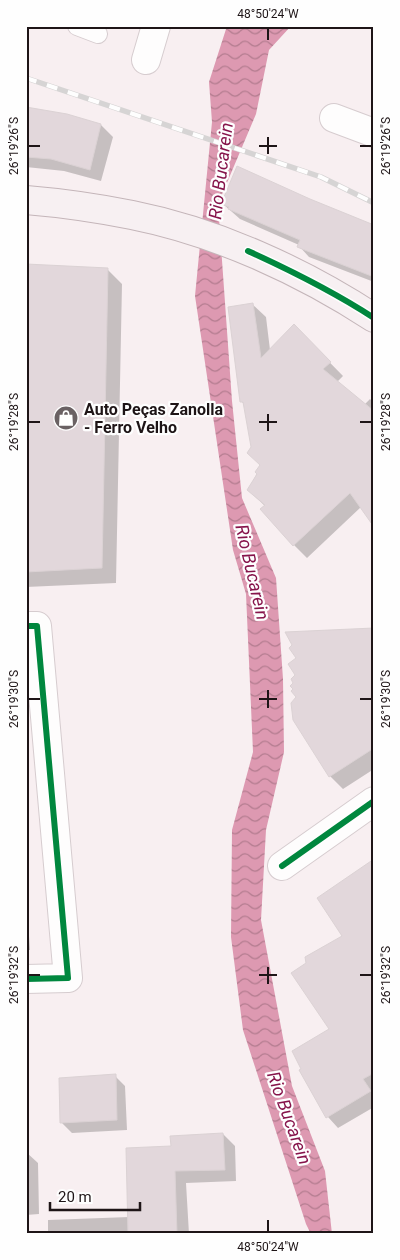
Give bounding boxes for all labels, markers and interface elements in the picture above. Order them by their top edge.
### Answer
text: 48°50'24"W [237,7,299,21]
text: 26°19'26"S [7,117,21,175]
text: 26°19'26"S [379,117,393,175]
water label: Rio Bucarein [204,121,237,221]
text: 26°19'28"S [7,393,21,451]
text: 26°19'28"S [379,393,393,451]
place label: Auto Peças Zanolla - Ferro Velho [84,400,224,437]
shop icon: Auto Peças Zanolla - Ferro Velho [53,405,79,431]
water label: Rio Bucarein [231,522,274,622]
text: 26°19'30"S [7,670,21,728]
text: 26°19'30"S [379,670,393,728]
text: 26°19'32"S [7,946,21,1004]
text: 26°19'32"S [379,946,393,1004]
water label: Rio Bucarein [263,1068,316,1167]
scale bar [50,1180,140,1212]
text: 20 m [58,1188,92,1206]
text: 48°50'24"W [237,1240,299,1254]

